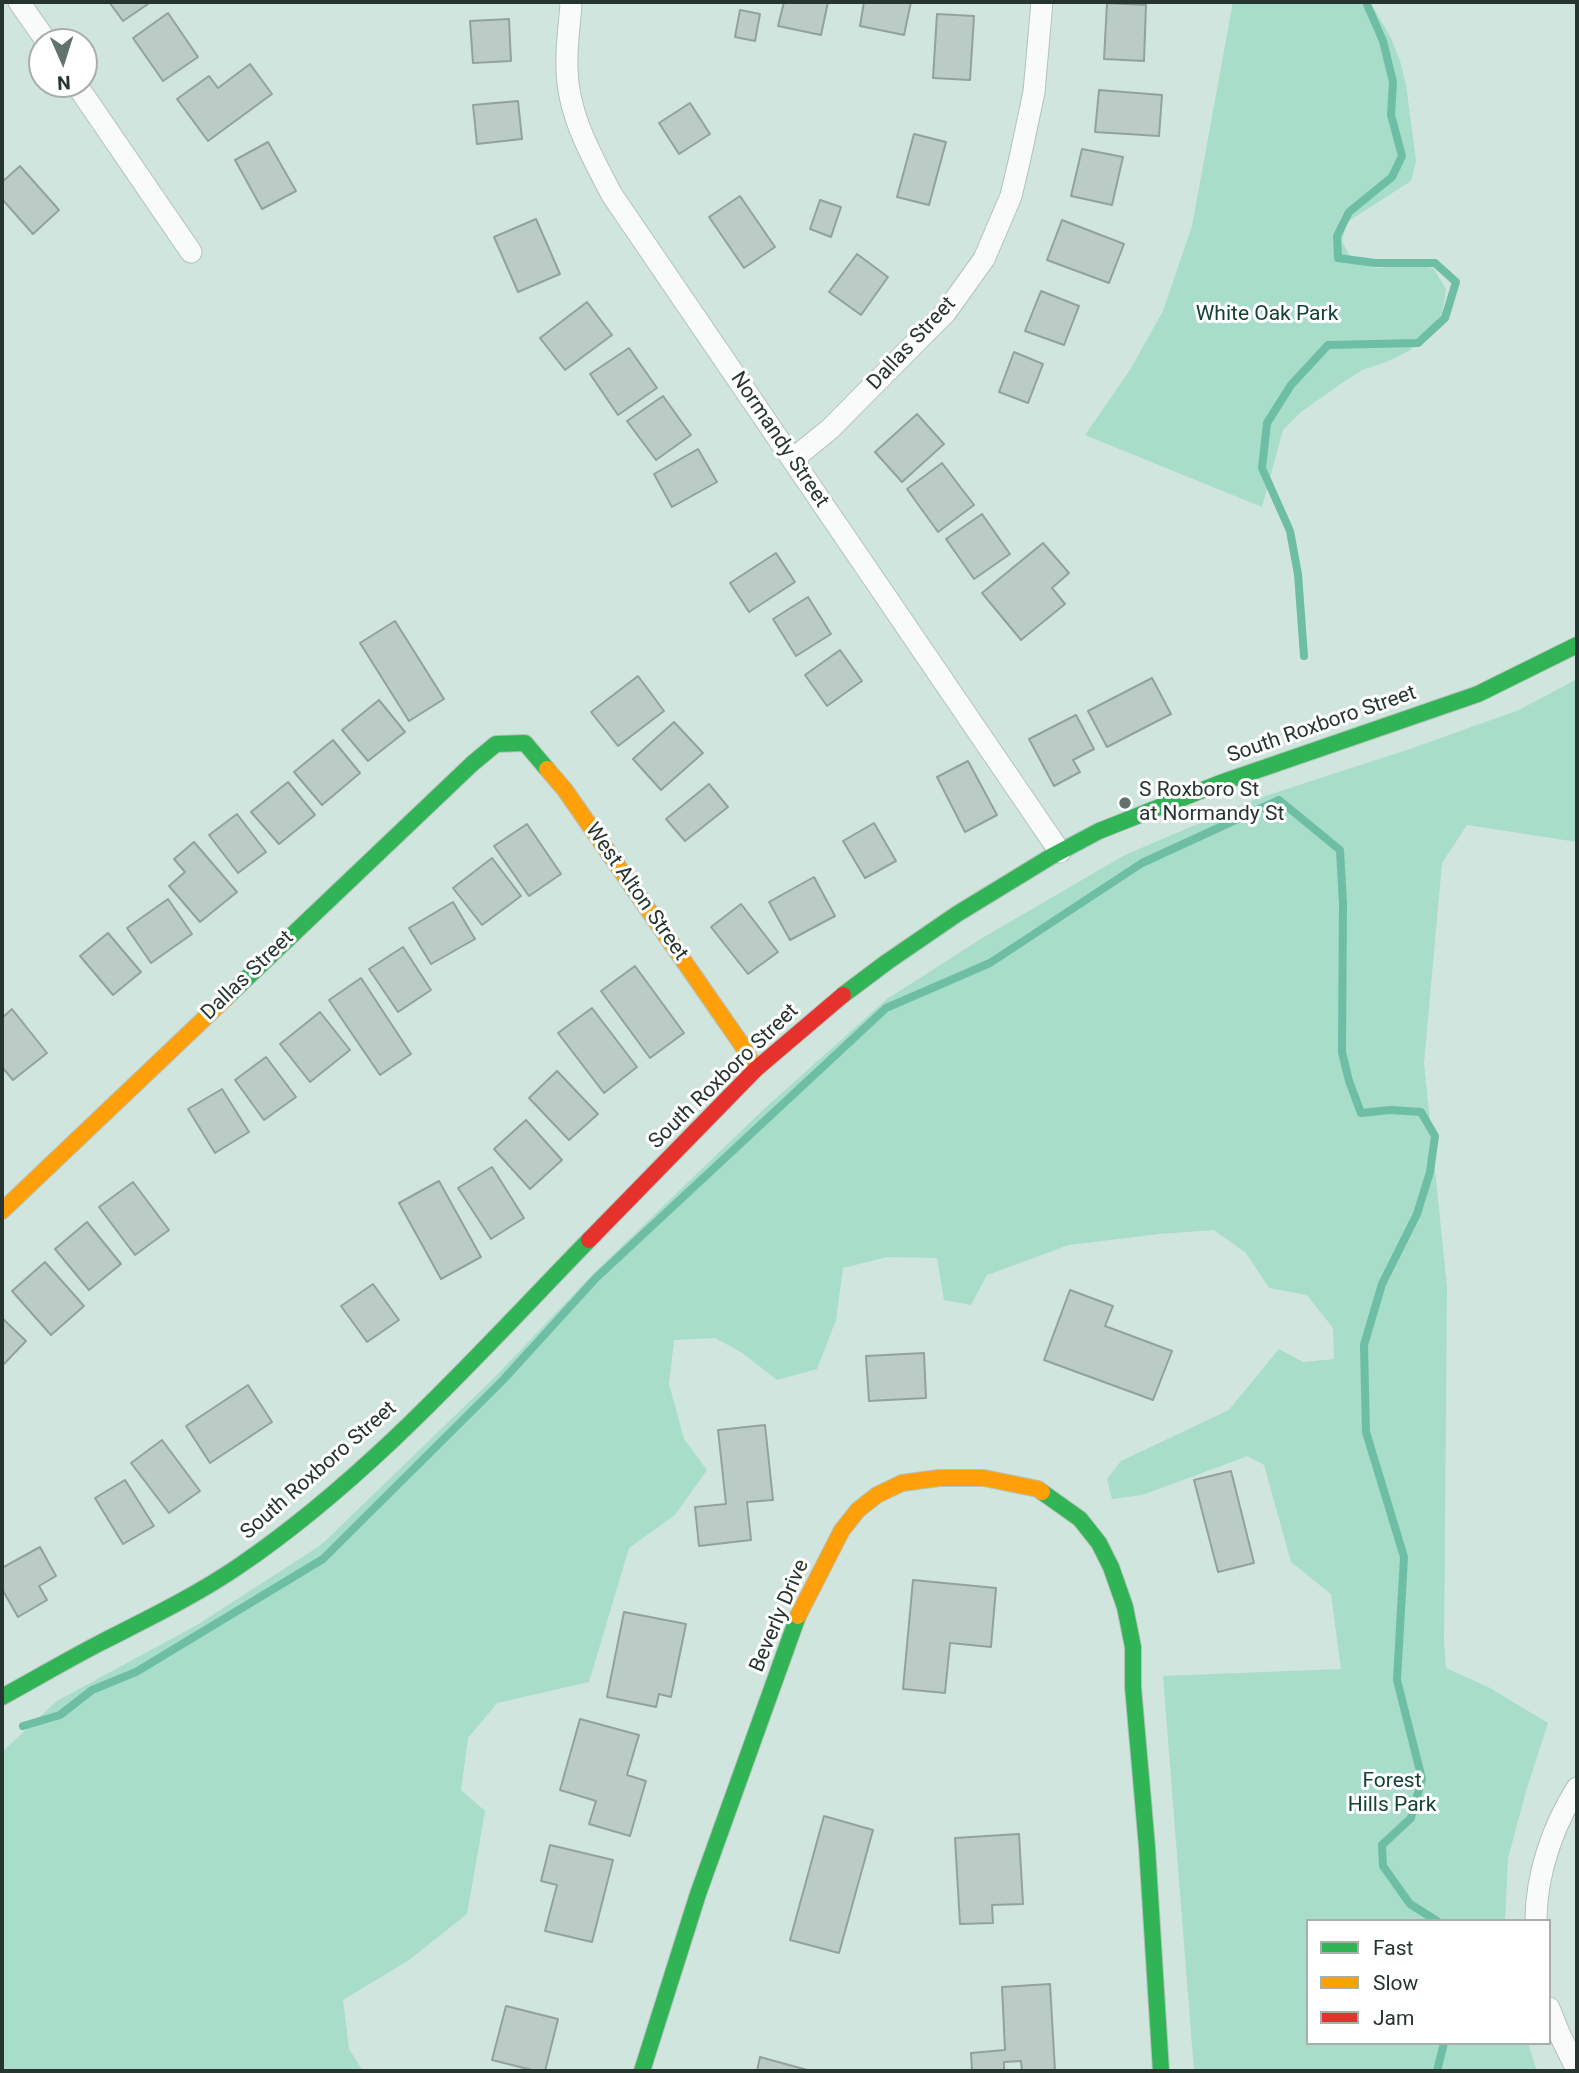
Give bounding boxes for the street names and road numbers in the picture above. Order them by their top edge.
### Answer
street label: Dallas Street [862,292,962,396]
street label: Normandy Street [724,368,834,512]
street label: South Roxboro Street [1224,681,1420,769]
street label: West Alton Street [579,818,693,966]
street label: Dallas Street [197,926,299,1026]
street label: South Roxboro Street [644,999,804,1155]
street label: South Roxboro Street [236,1397,402,1545]
street label: Beverly Drive [745,1556,815,1676]

